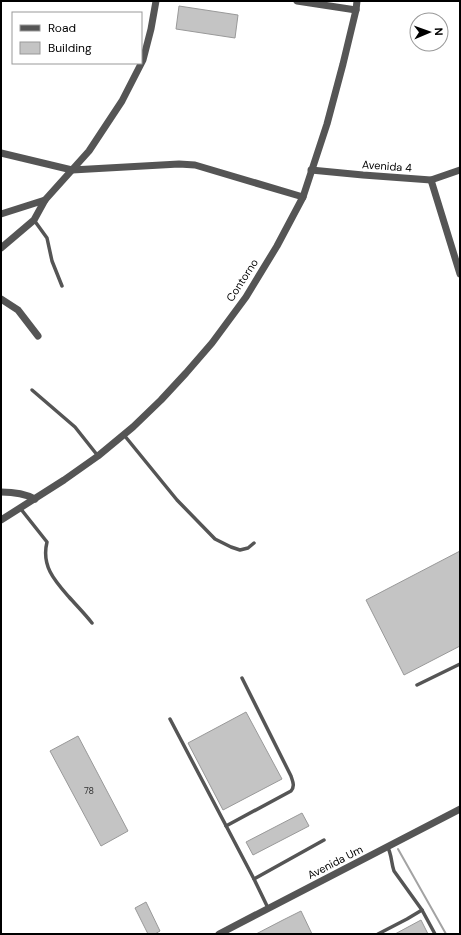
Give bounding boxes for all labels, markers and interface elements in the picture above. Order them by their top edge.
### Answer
legend [12,12,142,64]
north arrow [409,12,449,52]
text: Road [48,20,76,36]
text: N [432,27,446,36]
text: Building [48,40,92,56]
street label: Avenida 4 [362,157,413,175]
street label: Contorno [223,256,261,304]
house number: 78 [84,785,94,797]
street label: Avenida Um [305,842,365,882]

